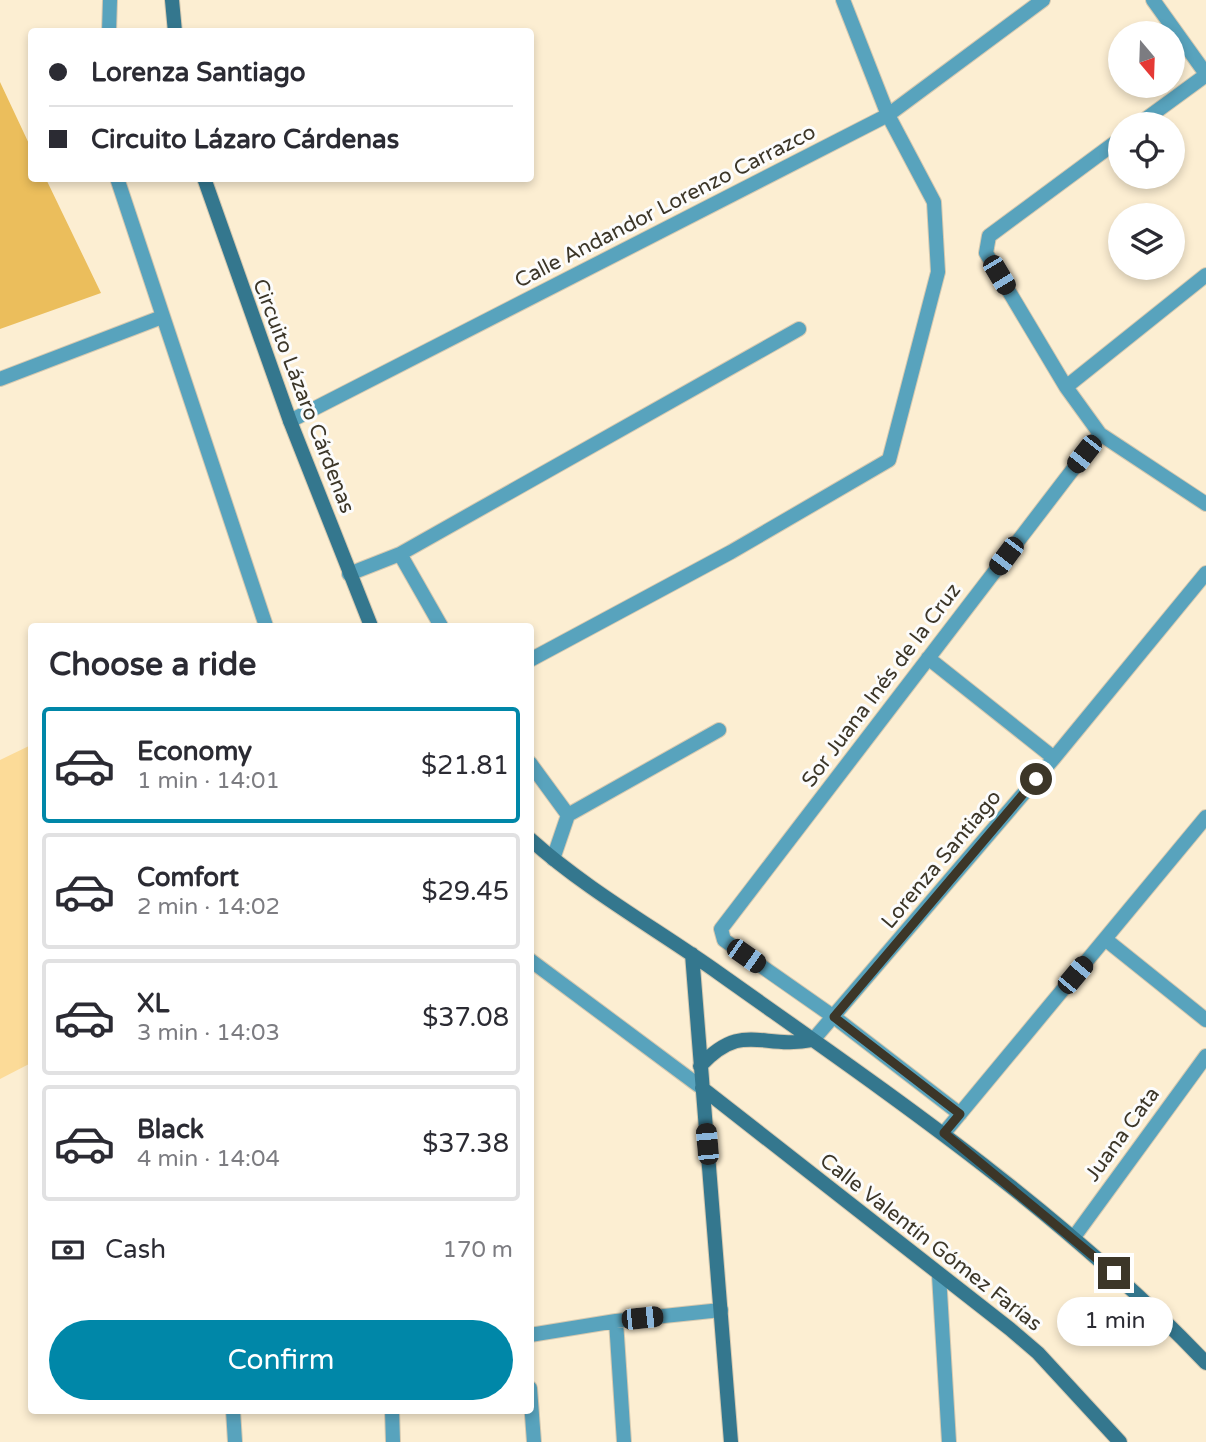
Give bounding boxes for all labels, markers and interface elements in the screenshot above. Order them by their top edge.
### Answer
north arrow [1108,21,1185,98]
map controls [1108,21,1185,280]
text: Lorenza Santiago [91,57,306,88]
button: locate [1108,112,1185,189]
street label: Calle Andandor Lorenzo Carrazco [511,119,820,294]
text: Circuito Lázaro Cárdenas [91,124,399,155]
button: layers [1108,203,1185,280]
car [980,252,1019,298]
street label: Circuito Lázaro Cárdenas [247,276,360,517]
car [1063,431,1106,477]
car [985,533,1028,579]
street label: Sor Juana Inés de la Cruz [797,579,966,792]
text: Choose a ride [49,646,256,684]
icon: car [53,734,116,797]
text: Economy [137,736,252,767]
text: $21.81 [421,750,509,781]
route start [1020,763,1052,795]
text: 1 min · 14:01 [137,767,280,795]
street label: Lorenza Santiago [876,785,1007,934]
icon: car [53,860,116,923]
text: Comfort [137,862,239,893]
text: $29.45 [421,876,509,907]
text: 2 min · 14:02 [137,893,280,921]
car [723,935,770,977]
car [1054,952,1097,998]
icon: car [53,986,116,1049]
text: XL [137,988,169,1019]
text: $37.08 [422,1002,509,1033]
text: 3 min · 14:03 [137,1019,280,1047]
street label: Juana Cata [1080,1082,1165,1186]
icon: car [53,1112,116,1175]
text: Black [137,1114,204,1145]
car [695,1122,720,1166]
text: $37.38 [422,1128,509,1159]
text: 4 min · 14:04 [137,1145,280,1173]
street label: Calle Valentín Gómez Farías [815,1148,1047,1337]
icon: cash [49,1231,87,1269]
text: Cash [105,1234,166,1265]
text: 170 m [443,1236,513,1264]
route end [1098,1257,1130,1289]
callout: 1 min [1056,1298,1172,1346]
car [621,1305,664,1331]
text: 1 min [1084,1307,1146,1335]
button: Confirm [49,1320,513,1400]

